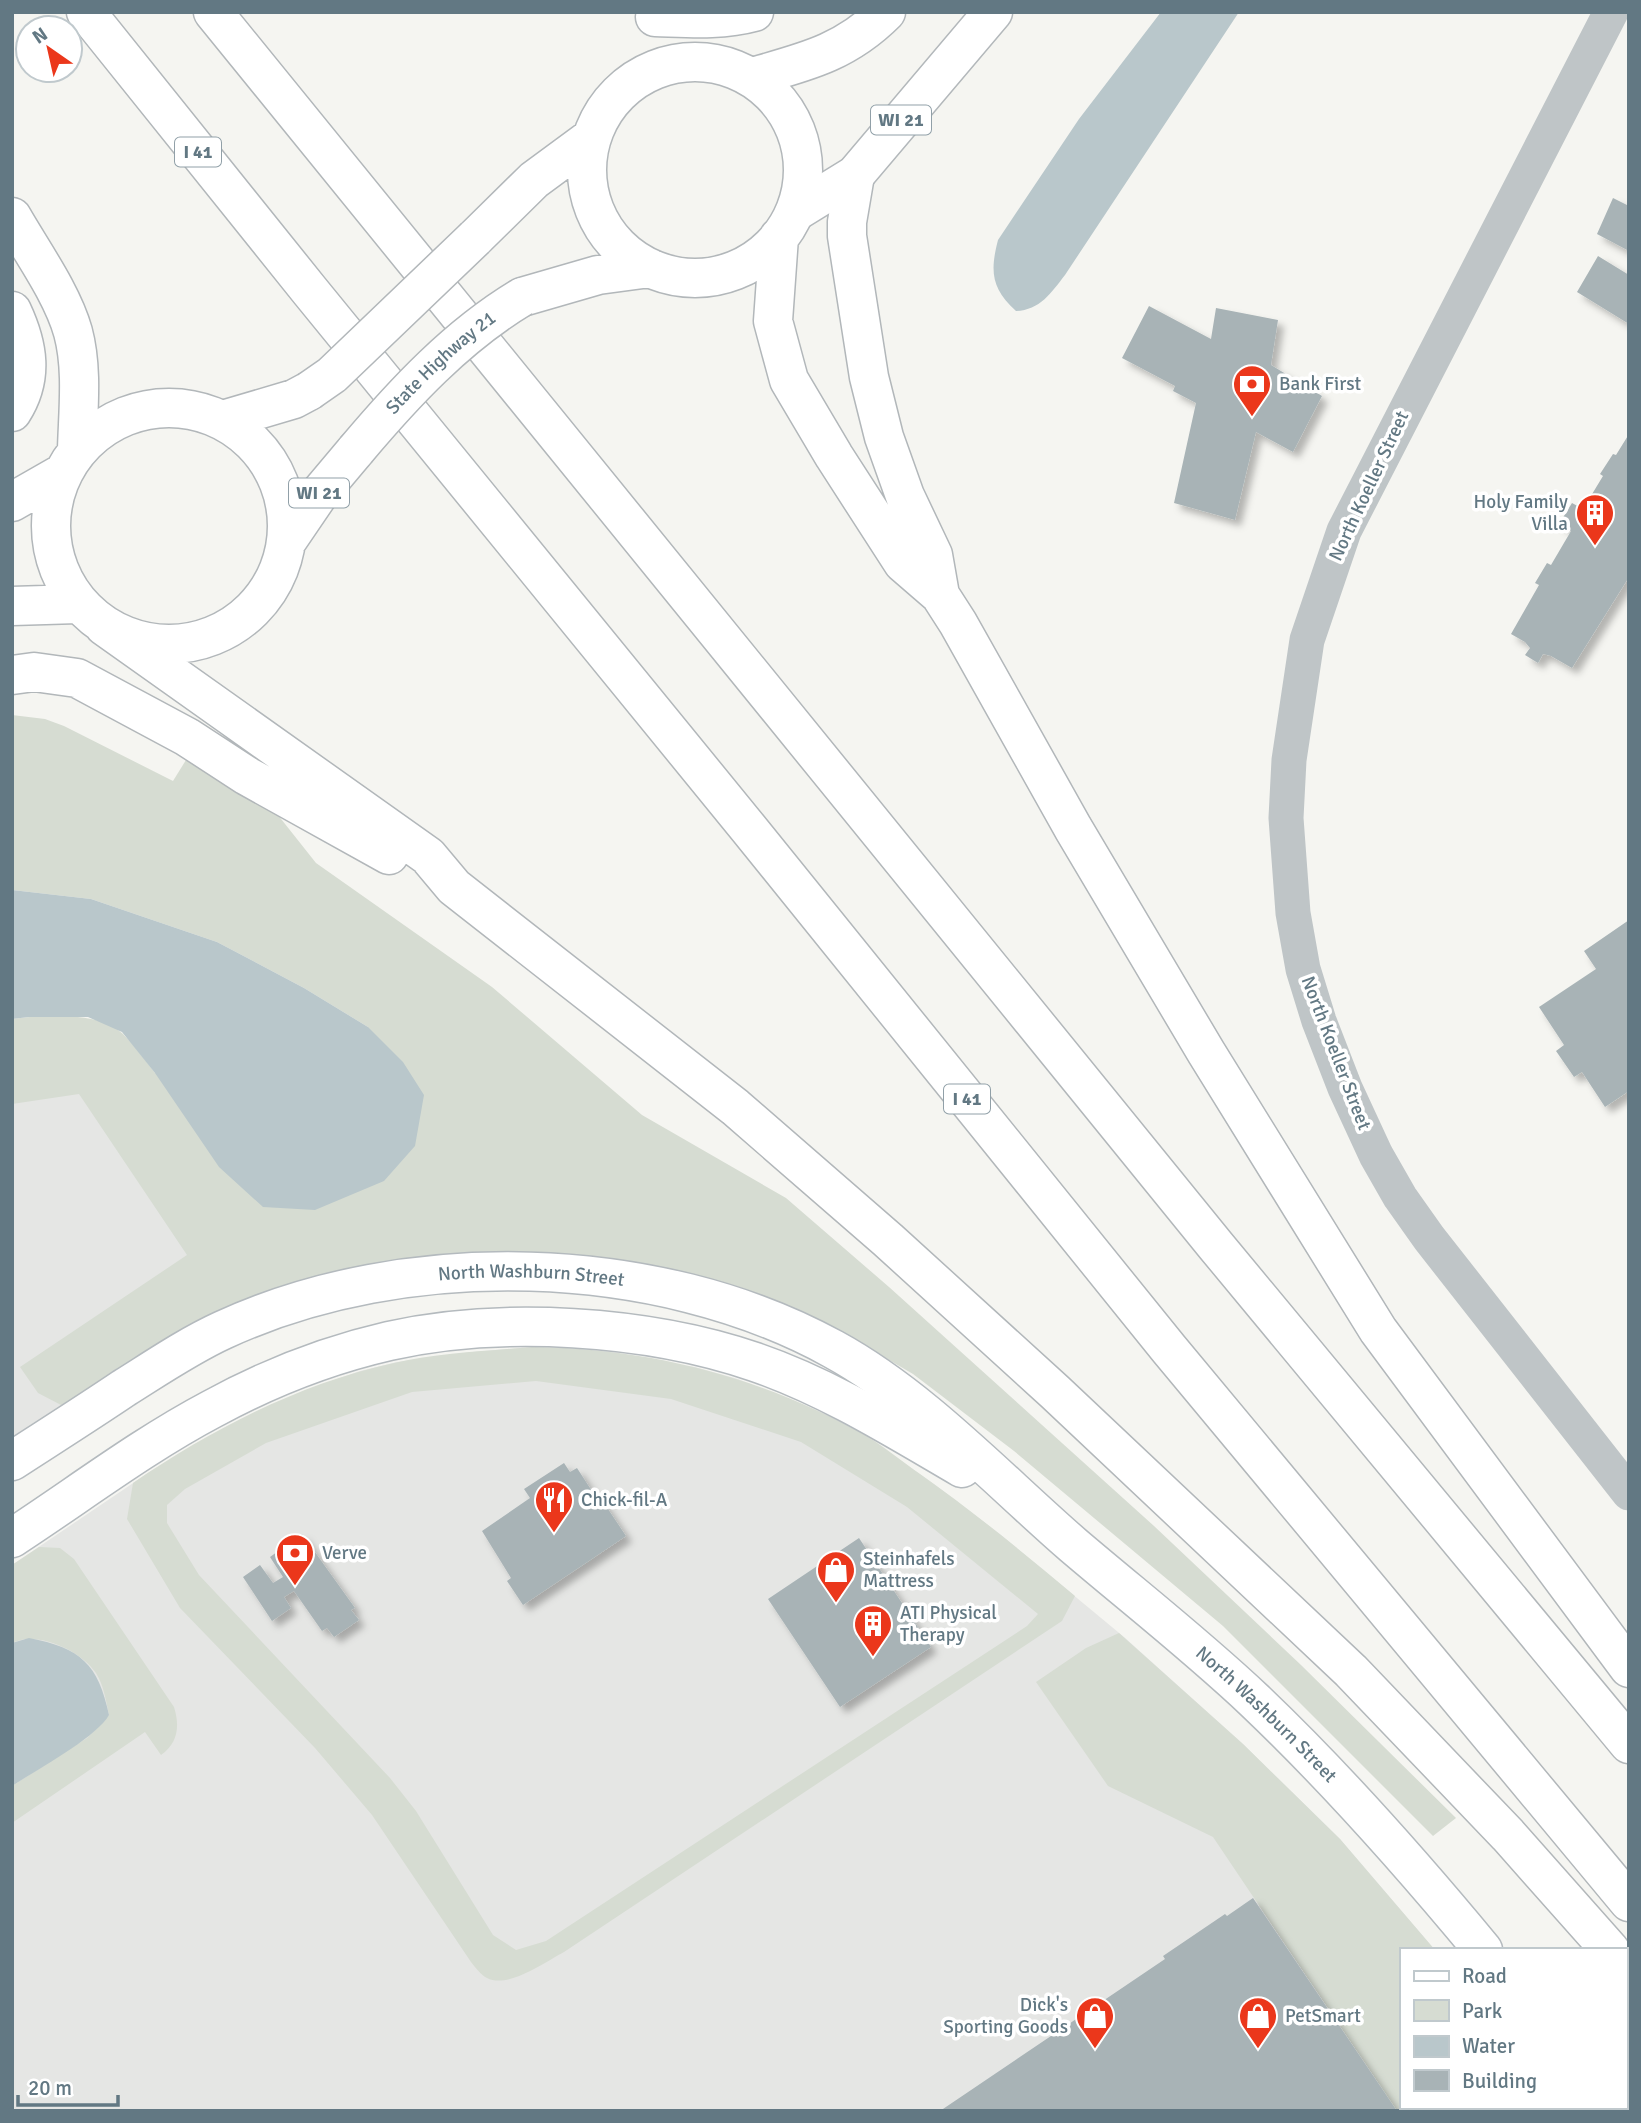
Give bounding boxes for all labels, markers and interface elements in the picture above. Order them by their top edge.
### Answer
north arrow [14,14,84,84]
text: N [28,22,52,49]
road number: WI 21 [871,106,931,134]
road number: I 41 [175,138,221,167]
street label: State Highway 21 [381,306,501,419]
bank icon: Bank First [1231,363,1273,418]
place label: Bank First [1279,372,1362,396]
street label: North Koeller Street [1324,407,1414,565]
road number: WI 21 [289,478,349,508]
place label: Holy Family Villa [1473,490,1568,536]
building icon: Holy Family Villa [1574,492,1616,547]
street label: North Koeller Street [1296,973,1376,1134]
road number: I 41 [944,1084,990,1114]
street label: North Washburn Street [437,1259,626,1292]
restaurant icon: Chick-fil-A [533,1479,575,1534]
place label: Chick-fil-A [581,1488,668,1512]
bank icon: Verve [274,1532,316,1587]
place label: Verve [322,1541,367,1565]
place label: Steinhafels Mattress [863,1547,955,1593]
shop icon: Steinhafels Mattress [815,1549,857,1604]
place label: ATI Physical Therapy [900,1601,997,1647]
building icon: ATI Physical Therapy [852,1603,894,1658]
street label: North Washburn Street [1191,1641,1342,1788]
legend [1400,1948,1627,2109]
text: Road [1462,1963,1507,1989]
place label: Dick's Sporting Goods [943,1993,1068,2039]
shop icon: Dick's Sporting Goods [1074,1995,1116,2050]
shop icon: PetSmart [1237,1995,1279,2050]
text: Park [1462,1998,1503,2024]
place label: PetSmart [1285,2004,1361,2028]
text: Water [1462,2033,1515,2059]
scale bar [18,2064,117,2108]
text: Building [1462,2068,1537,2094]
text: 20 m [28,2075,72,2101]

